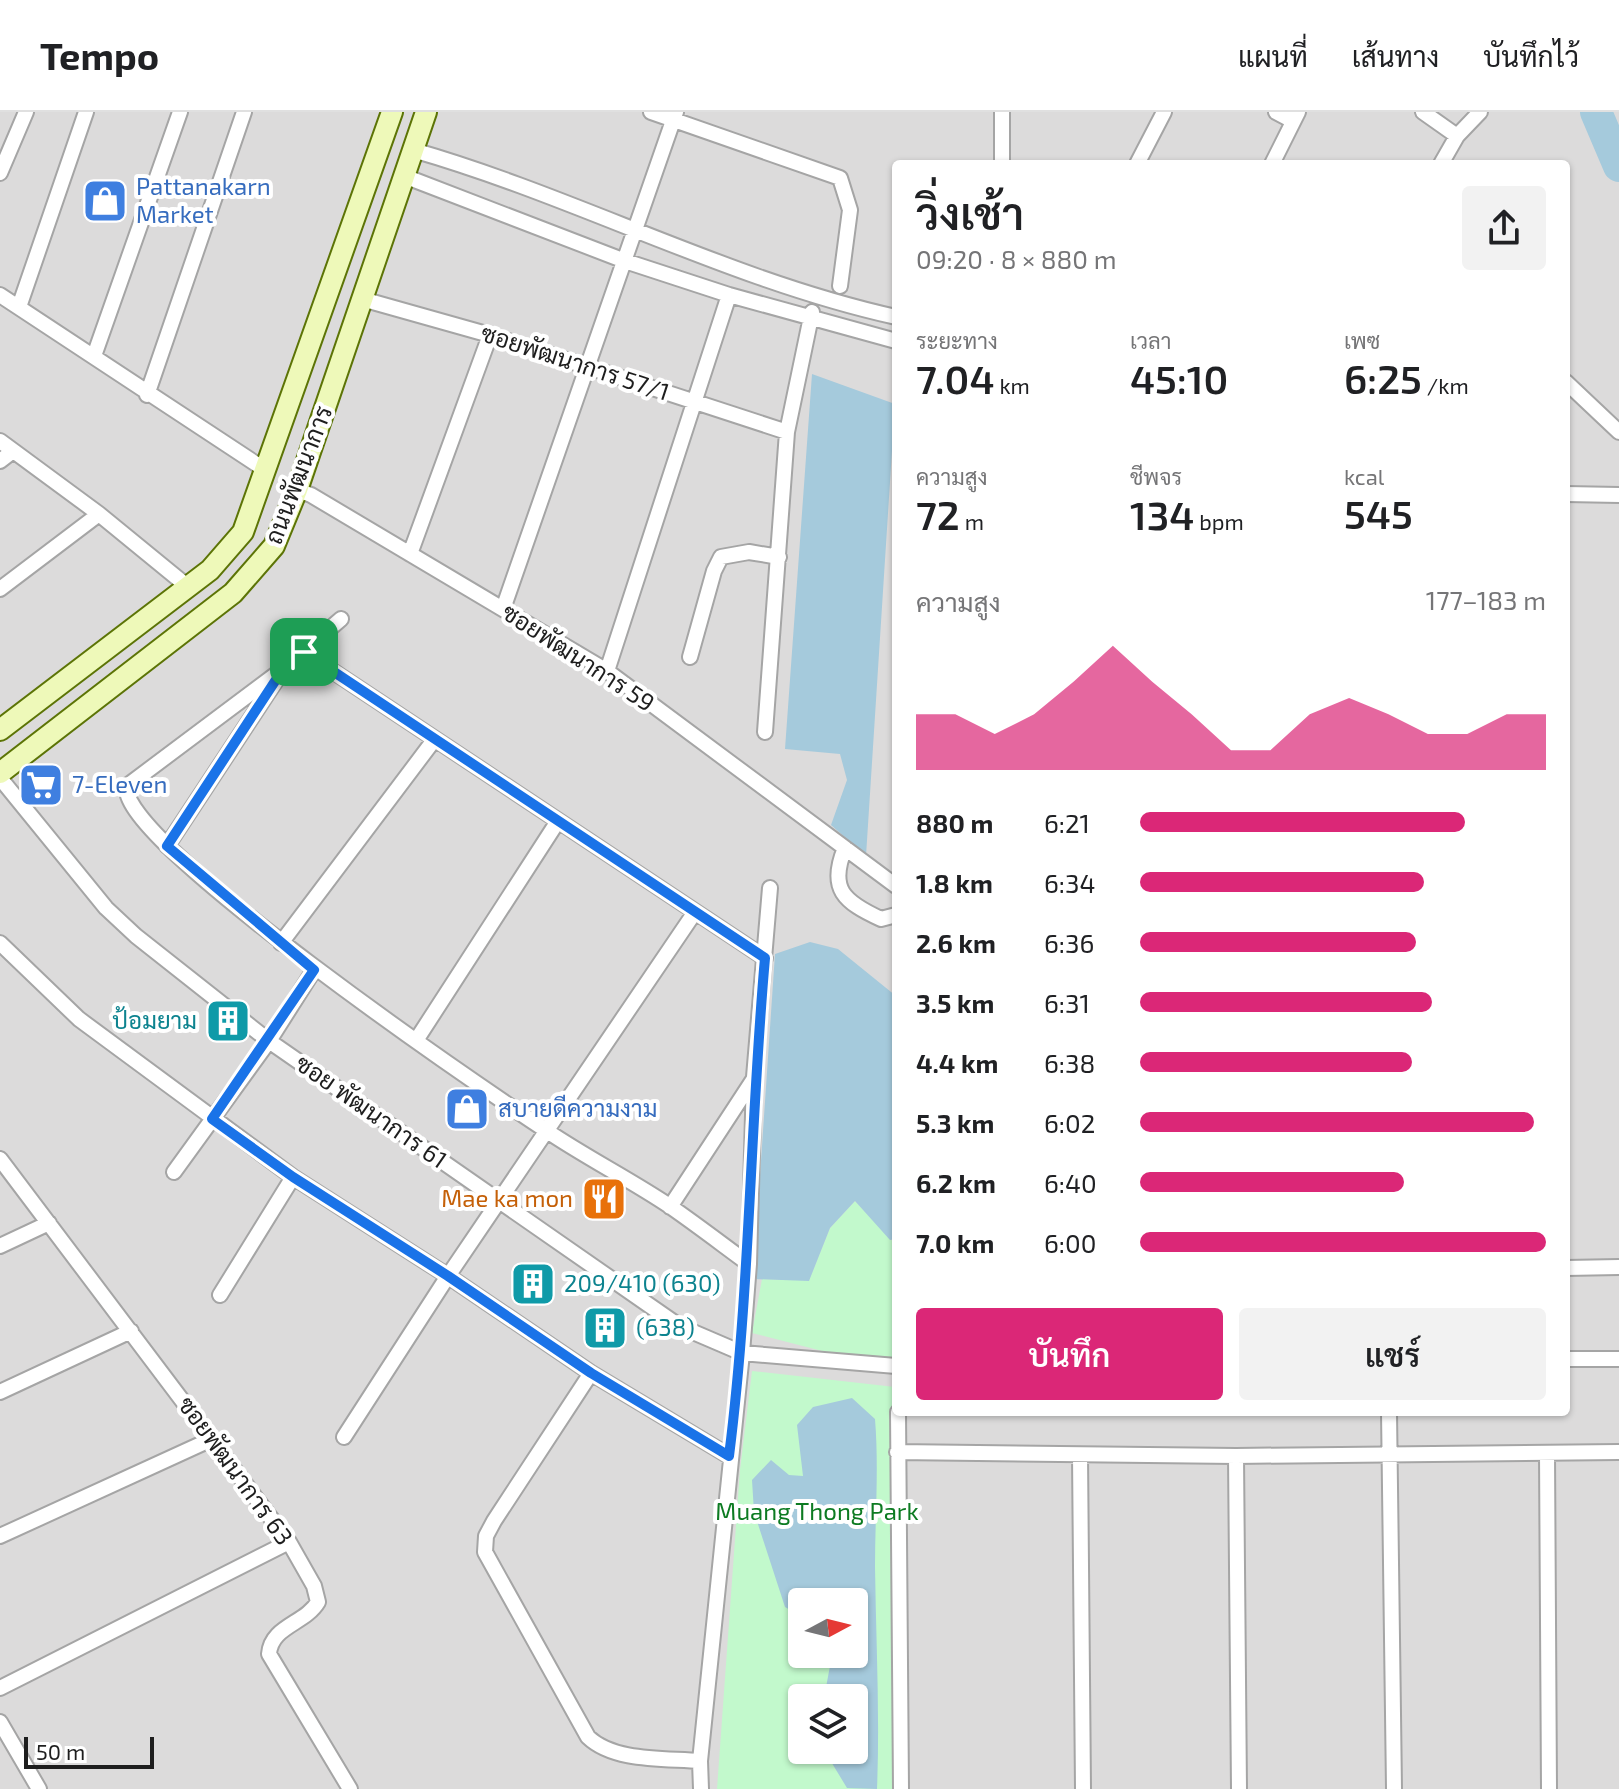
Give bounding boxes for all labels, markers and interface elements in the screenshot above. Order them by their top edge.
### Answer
text: Tempo [40,32,159,78]
text: แผนที่ [1238,39,1308,73]
text: เส้นทาง [1352,39,1439,73]
text: บันทึกไว้ [1483,39,1579,73]
place label: Pattanakarn Market [136,171,271,228]
shop icon: Pattanakarn Market [81,177,129,225]
text: วิ่งเช้า [916,186,1024,239]
button: share [1462,186,1546,270]
text: 09:20 · 8 × 880 m [916,243,1117,274]
street label: ซอยพัฒนาการ 57/1 [478,317,673,406]
text: ระยะทาง [916,327,998,353]
text: เวลา [1130,327,1172,353]
text: เพซ [1344,327,1380,353]
text: 7.04 [916,354,995,402]
text: 45:10 [1130,354,1228,402]
text: 6:25 [1344,354,1422,402]
text: km [995,372,1030,398]
text: /km [1422,372,1469,398]
street label: ถนนพัฒนาการ [258,401,337,548]
text: ความสูง [916,463,987,489]
text: ชีพจร [1130,463,1182,489]
text: kcal [1344,463,1384,489]
text: 545 [1344,489,1413,537]
text: 72 [916,490,960,538]
text: 134 [1130,490,1194,538]
text: m [960,508,984,534]
text: bpm [1194,508,1244,534]
text: 177–183 m [1426,584,1546,615]
text: ความสูง [916,586,1000,617]
street label: ซอยพัฒนาการ 59 [497,597,660,717]
pin [270,618,338,686]
icon: arrive [282,630,326,674]
supermarket icon: 7-Eleven [17,761,65,809]
place label: 7-Eleven [72,769,167,798]
text: 880 m [916,807,993,838]
text: 6:21 [1044,807,1090,838]
text: 1.8 km [916,867,993,898]
text: 6:34 [1044,867,1095,898]
text: 2.6 km [916,927,996,958]
text: 6:36 [1044,927,1094,958]
text: 3.5 km [916,987,995,1018]
text: 6:31 [1044,987,1090,1018]
building icon: ป้อมยาม [204,997,252,1045]
place label: ป้อมยาม [112,1005,197,1034]
text: 4.4 km [916,1047,998,1078]
text: 6:38 [1044,1047,1095,1078]
street label: ซอย พัฒนาการ 61 [291,1048,453,1174]
shop icon: สบายดีความงาม [443,1085,491,1133]
place label: สบายดีความงาม [498,1093,657,1122]
text: 5.3 km [916,1107,995,1138]
text: 6:02 [1044,1107,1095,1138]
text: 6.2 km [916,1167,996,1198]
text: 6:40 [1044,1167,1097,1198]
restaurant icon: Mae ka mon [580,1175,628,1223]
place label: Mae ka mon [441,1183,573,1212]
text: 7.0 km [916,1227,994,1258]
text: 6:00 [1044,1227,1096,1258]
building icon: 209/410 (630) [509,1260,557,1308]
place label: 209/410 (630) [564,1268,721,1297]
building icon: (638) [581,1304,629,1352]
button: บันทึก [916,1308,1223,1400]
button: แชร์ [1239,1308,1546,1400]
place label: (638) [636,1312,695,1341]
street label: ซอยพัฒนาการ 63 [173,1390,300,1550]
park label: Muang Thong Park [715,1496,919,1525]
north arrow [788,1588,868,1668]
map controls [788,1588,868,1764]
button: layers [788,1684,868,1764]
scale bar [24,1733,154,1769]
text: 50 m [36,1738,85,1764]

